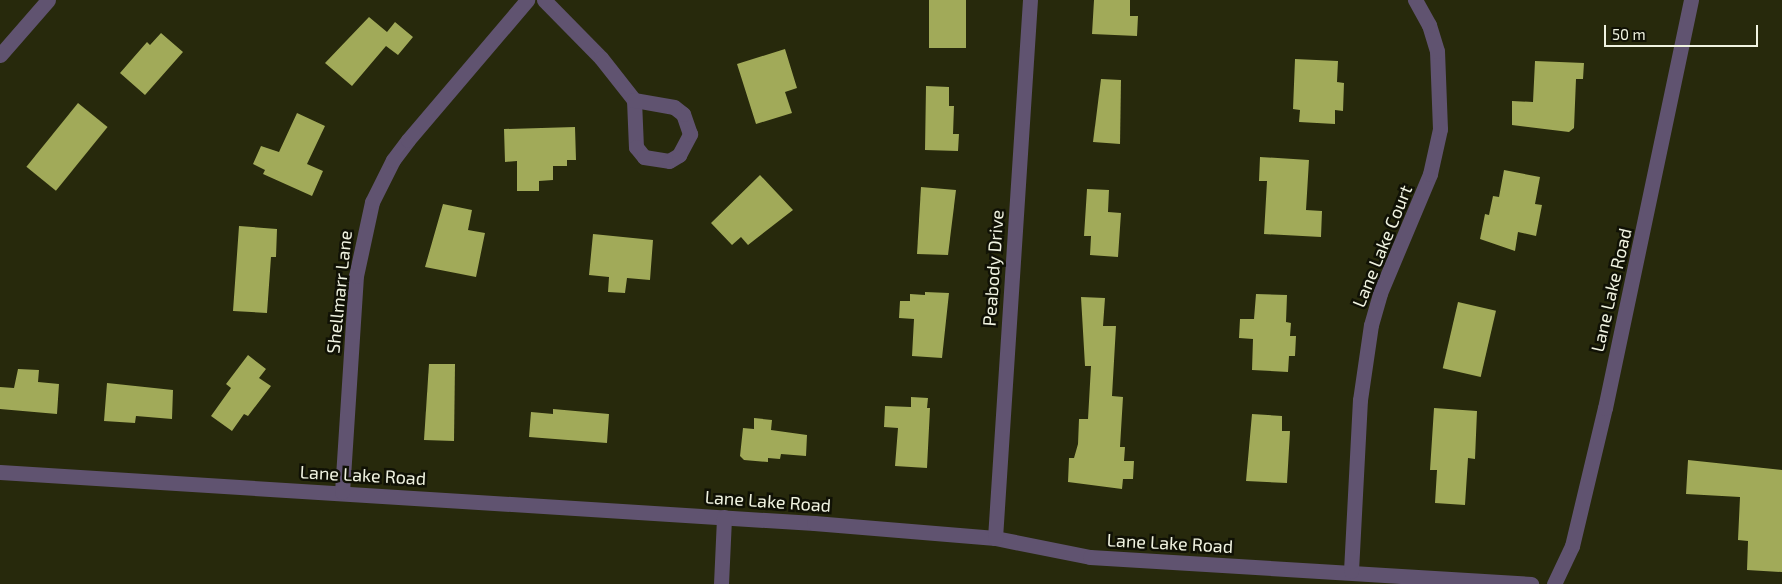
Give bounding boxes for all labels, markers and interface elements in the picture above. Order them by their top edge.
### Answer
scale bar [1607,15,1761,47]
text: 50 m [1612,25,1646,43]
street label: Lane Lake Court [1348,182,1416,310]
street label: Peabody Drive [978,209,1008,327]
street label: Lane Lake Road [1586,226,1636,354]
street label: Shellmarr Lane [322,229,356,355]
street label: Lane Lake Road [299,461,427,489]
street label: Lane Lake Road [704,486,832,516]
street label: Lane Lake Road [1106,529,1234,557]

